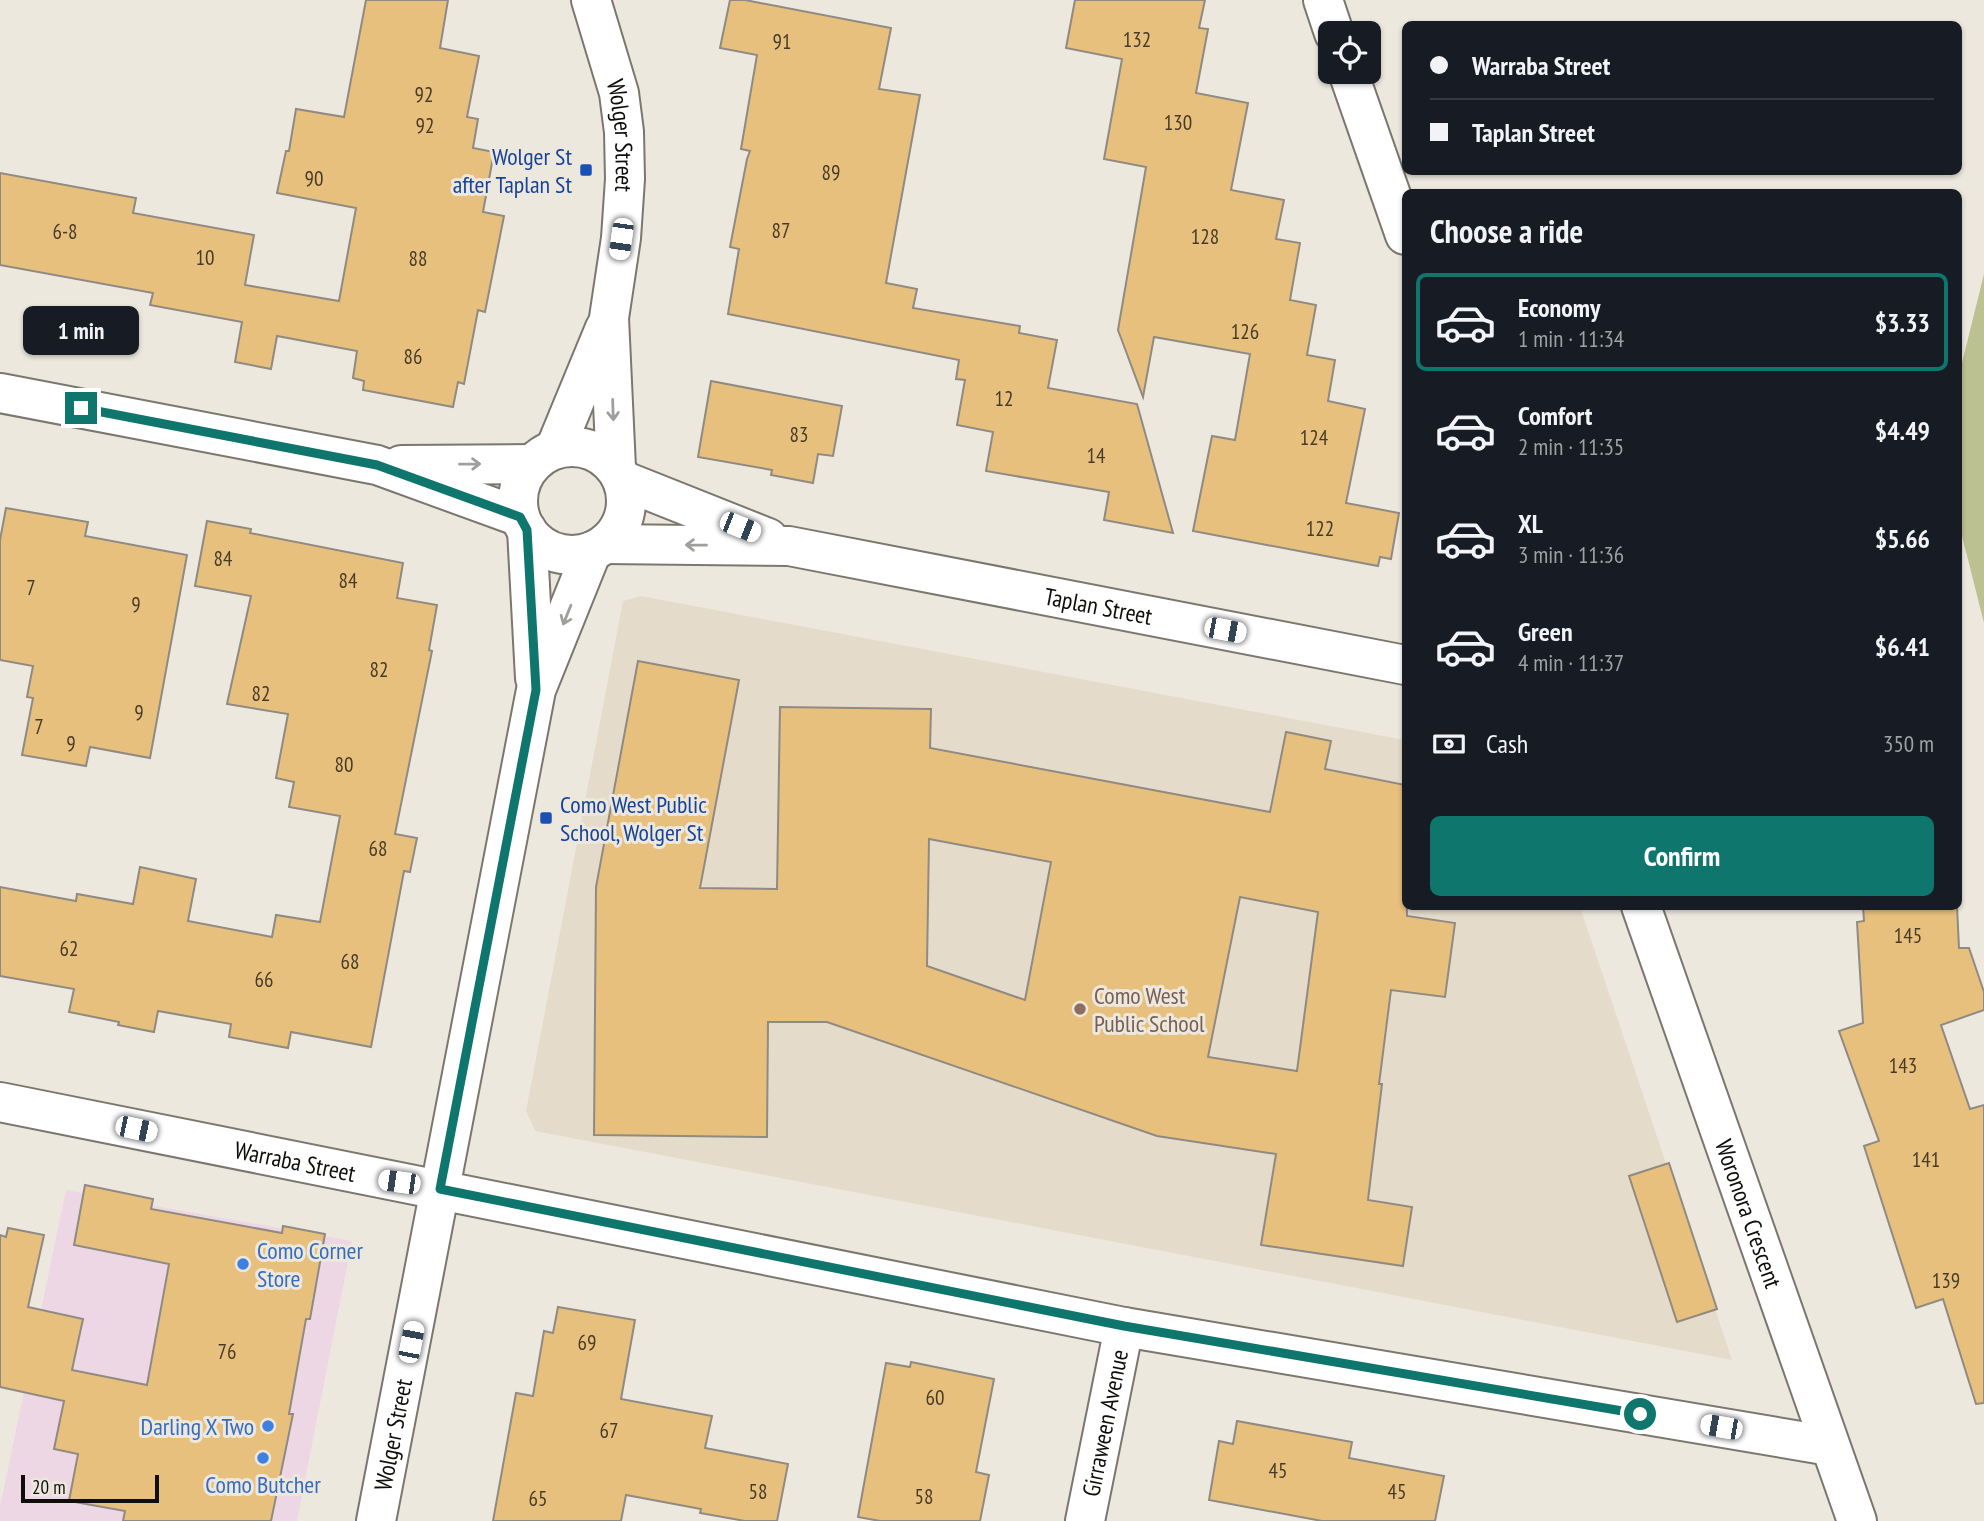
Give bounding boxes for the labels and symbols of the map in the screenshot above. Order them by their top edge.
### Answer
house number: 132 [1123,26,1151,53]
house number: 91 [773,28,791,55]
street label: Wolger Street [600,76,641,193]
house number: 92 [415,81,433,108]
house number: 130 [1164,109,1192,136]
house number: 92 [416,112,434,139]
place label: Wolger St after Taplan St [453,141,572,200]
house number: 89 [822,159,840,186]
marker: Wolger St after Taplan St [578,162,594,178]
house number: 90 [305,165,323,192]
car [608,217,635,261]
house number: 87 [772,217,790,244]
house number: 6-8 [52,218,78,245]
house number: 128 [1191,223,1219,250]
house number: 10 [196,244,214,271]
house number: 88 [409,245,427,272]
callout: 1 min [23,306,139,356]
house number: 126 [1231,318,1259,345]
house number: 86 [404,343,422,370]
house number: 12 [995,385,1013,412]
route end [65,392,97,424]
one-way arrow [607,399,620,422]
house number: 83 [790,421,808,448]
house number: 124 [1300,424,1329,451]
house number: 14 [1087,442,1106,469]
one-way arrow [458,457,481,471]
car [717,509,764,545]
house number: 122 [1306,515,1334,542]
one-way arrow [685,538,708,552]
house number: 84 [214,545,233,572]
house number: 84 [339,567,358,594]
house number: 7 [26,574,36,601]
street label: Taplan Street [1042,580,1155,631]
house number: 9 [131,591,141,618]
one-way arrow [559,603,572,625]
car [1203,616,1248,644]
house number: 82 [370,656,388,683]
house number: 82 [252,680,270,707]
house number: 9 [134,699,144,726]
house number: 7 [34,713,44,740]
house number: 9 [66,730,76,757]
house number: 80 [335,751,353,778]
place label: Como West Public School, Wolger St [560,789,707,848]
marker: Como West Public School, Wolger St [538,810,554,826]
house number: 68 [369,835,387,862]
house number: 145 [1894,922,1922,949]
house number: 62 [60,935,78,962]
house number: 68 [341,948,359,975]
house number: 66 [255,966,273,993]
place label: Como West Public School [1094,980,1205,1039]
marker: Como West Public School [1072,1001,1088,1017]
house number: 143 [1889,1052,1917,1079]
car [114,1114,159,1144]
street label: Warraba Street [232,1134,359,1188]
street label: Woronora Crescent [1709,1135,1790,1292]
house number: 141 [1912,1146,1940,1173]
car [377,1169,422,1195]
place label: Como Corner Store [257,1235,363,1294]
marker: Como Corner Store [235,1256,251,1272]
house number: 139 [1932,1267,1960,1294]
car [397,1319,426,1365]
house number: 69 [578,1329,596,1356]
house number: 76 [218,1338,236,1365]
street label: Girraween Avenue [1075,1347,1135,1499]
street label: Wolger Street [367,1376,419,1493]
house number: 60 [926,1384,944,1411]
route start [1624,1398,1656,1430]
place label: Darling X Two [141,1411,254,1442]
car [1699,1413,1744,1441]
house number: 67 [600,1417,618,1444]
marker: Darling X Two [260,1418,276,1434]
marker: Como Butcher [255,1450,271,1466]
house number: 45 [1269,1457,1287,1484]
place label: Como Butcher [205,1469,321,1500]
scale bar [21,1472,159,1504]
house number: 58 [749,1478,767,1505]
house number: 45 [1388,1478,1406,1505]
house number: 58 [915,1483,933,1510]
house number: 65 [529,1485,547,1512]

